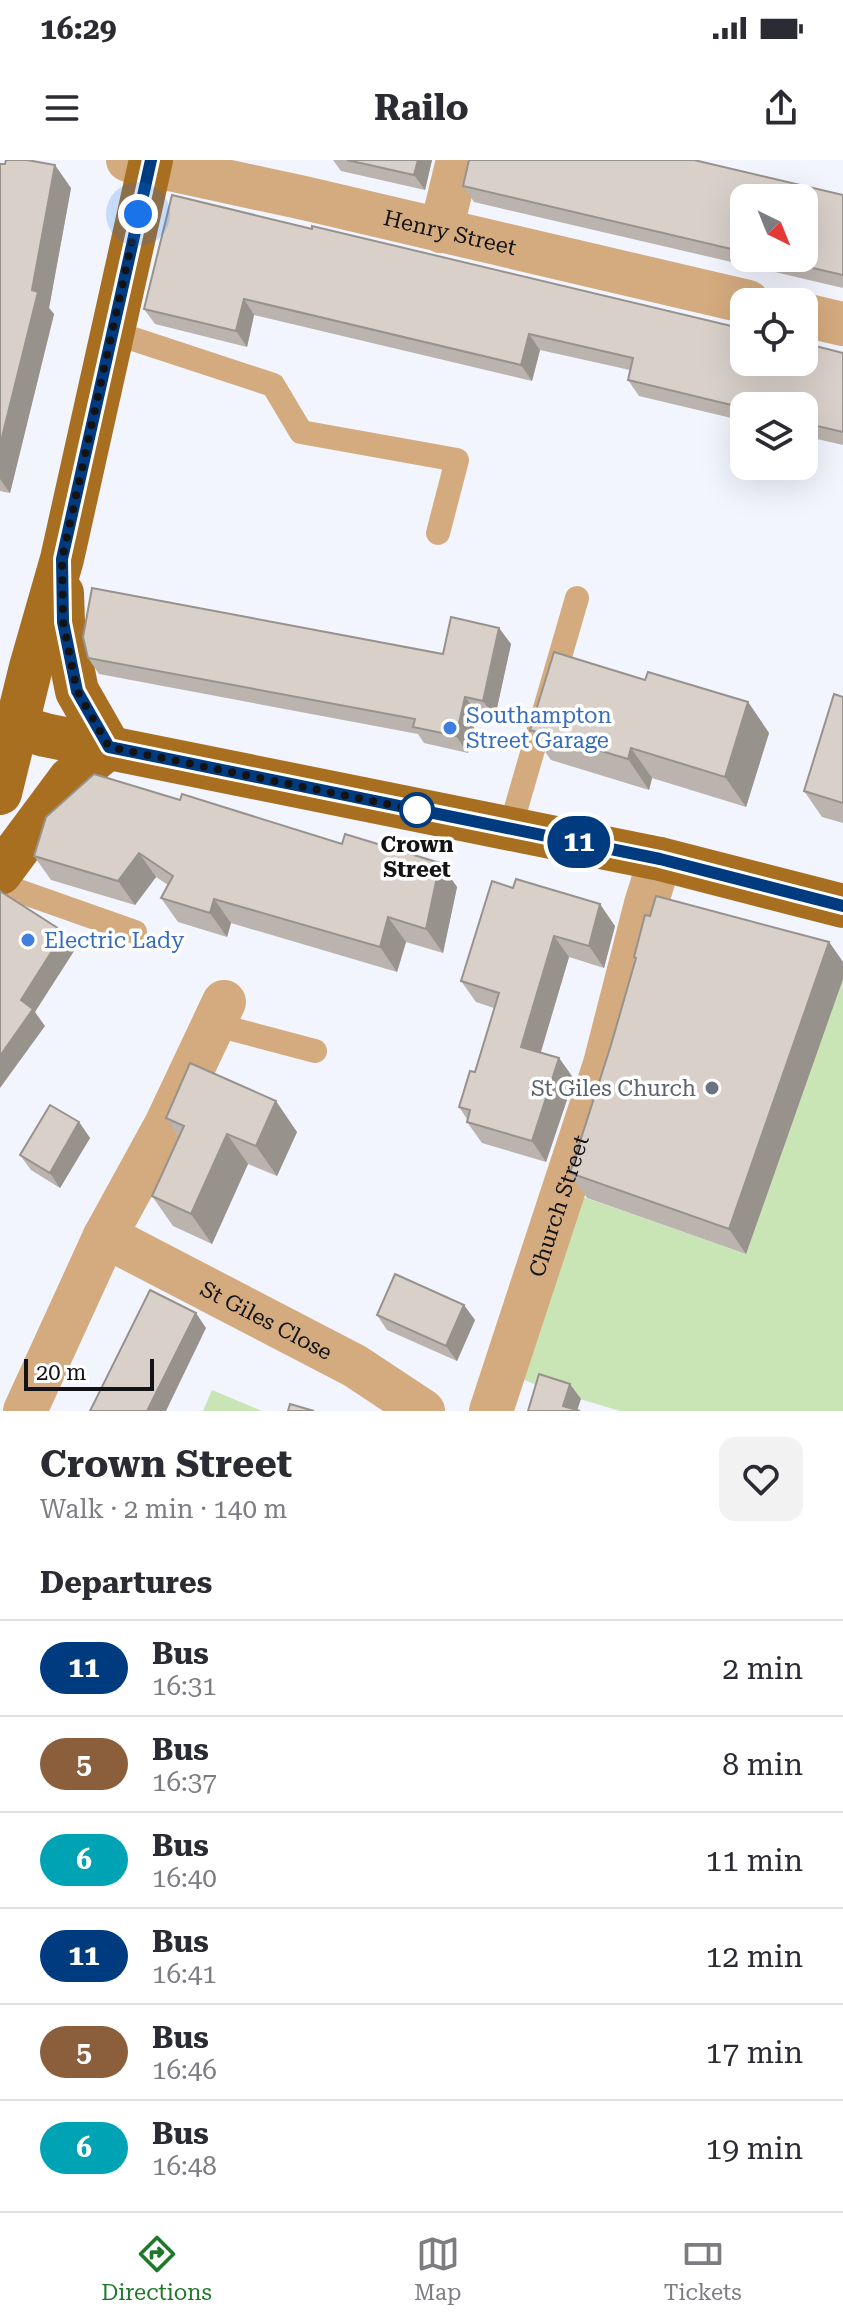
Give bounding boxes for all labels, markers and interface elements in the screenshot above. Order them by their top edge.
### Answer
text: 16:29 [40,11,117,46]
icon: menu [40,86,84,130]
icon: share [759,86,803,130]
text: Railo [374,87,469,129]
north arrow [730,184,818,272]
map controls [730,184,818,480]
your location [118,194,158,234]
street label: Henry Street [381,205,519,260]
button: locate [730,288,818,376]
button: layers [730,392,818,480]
place label: Southampton Street Garage [466,703,612,753]
marker: Southampton Street Garage [441,719,459,737]
marker: Crown Street [400,793,434,827]
line badge: 11 [543,816,615,868]
text: 11 [563,825,595,858]
place label: Crown Street [381,832,454,882]
place label: Electric Lady [44,928,184,953]
marker: Electric Lady [19,931,37,949]
place label: St Giles Church [531,1076,696,1101]
marker: St Giles Church [703,1079,721,1097]
street label: Church Street [524,1132,594,1280]
street label: St Giles Close [196,1276,336,1365]
scale bar [24,1355,154,1391]
text: 20 m [36,1360,86,1385]
button: heart [719,1437,803,1521]
text: Crown Street [40,1442,292,1486]
text: Walk · 2 min · 140 m [40,1494,287,1524]
text: Departures [40,1565,212,1600]
text: Bus [152,1636,209,1671]
text: 11 [68,1651,100,1684]
text: 2 min [722,1651,803,1686]
text: 16:31 [152,1671,217,1701]
text: Bus [152,1732,209,1767]
text: 5 [76,1747,92,1780]
text: 8 min [722,1747,803,1782]
text: 16:37 [152,1767,217,1797]
text: Bus [152,1828,209,1863]
text: 6 [76,1843,92,1876]
text: 11 min [706,1843,803,1878]
text: 16:40 [152,1863,217,1893]
text: Bus [152,1924,209,1959]
text: 11 [68,1939,100,1972]
text: 12 min [706,1939,803,1974]
text: 16:41 [152,1959,217,1989]
text: Bus [152,2020,209,2055]
text: 5 [76,2035,92,2068]
text: 17 min [706,2035,803,2070]
text: 16:46 [152,2055,217,2085]
text: Bus [152,2116,209,2151]
text: 6 [76,2131,92,2164]
text: 19 min [706,2131,803,2166]
text: 16:48 [152,2151,217,2181]
tab: Directions [101,2232,212,2305]
tab: Map [414,2232,461,2305]
tab: Tickets [664,2232,742,2305]

